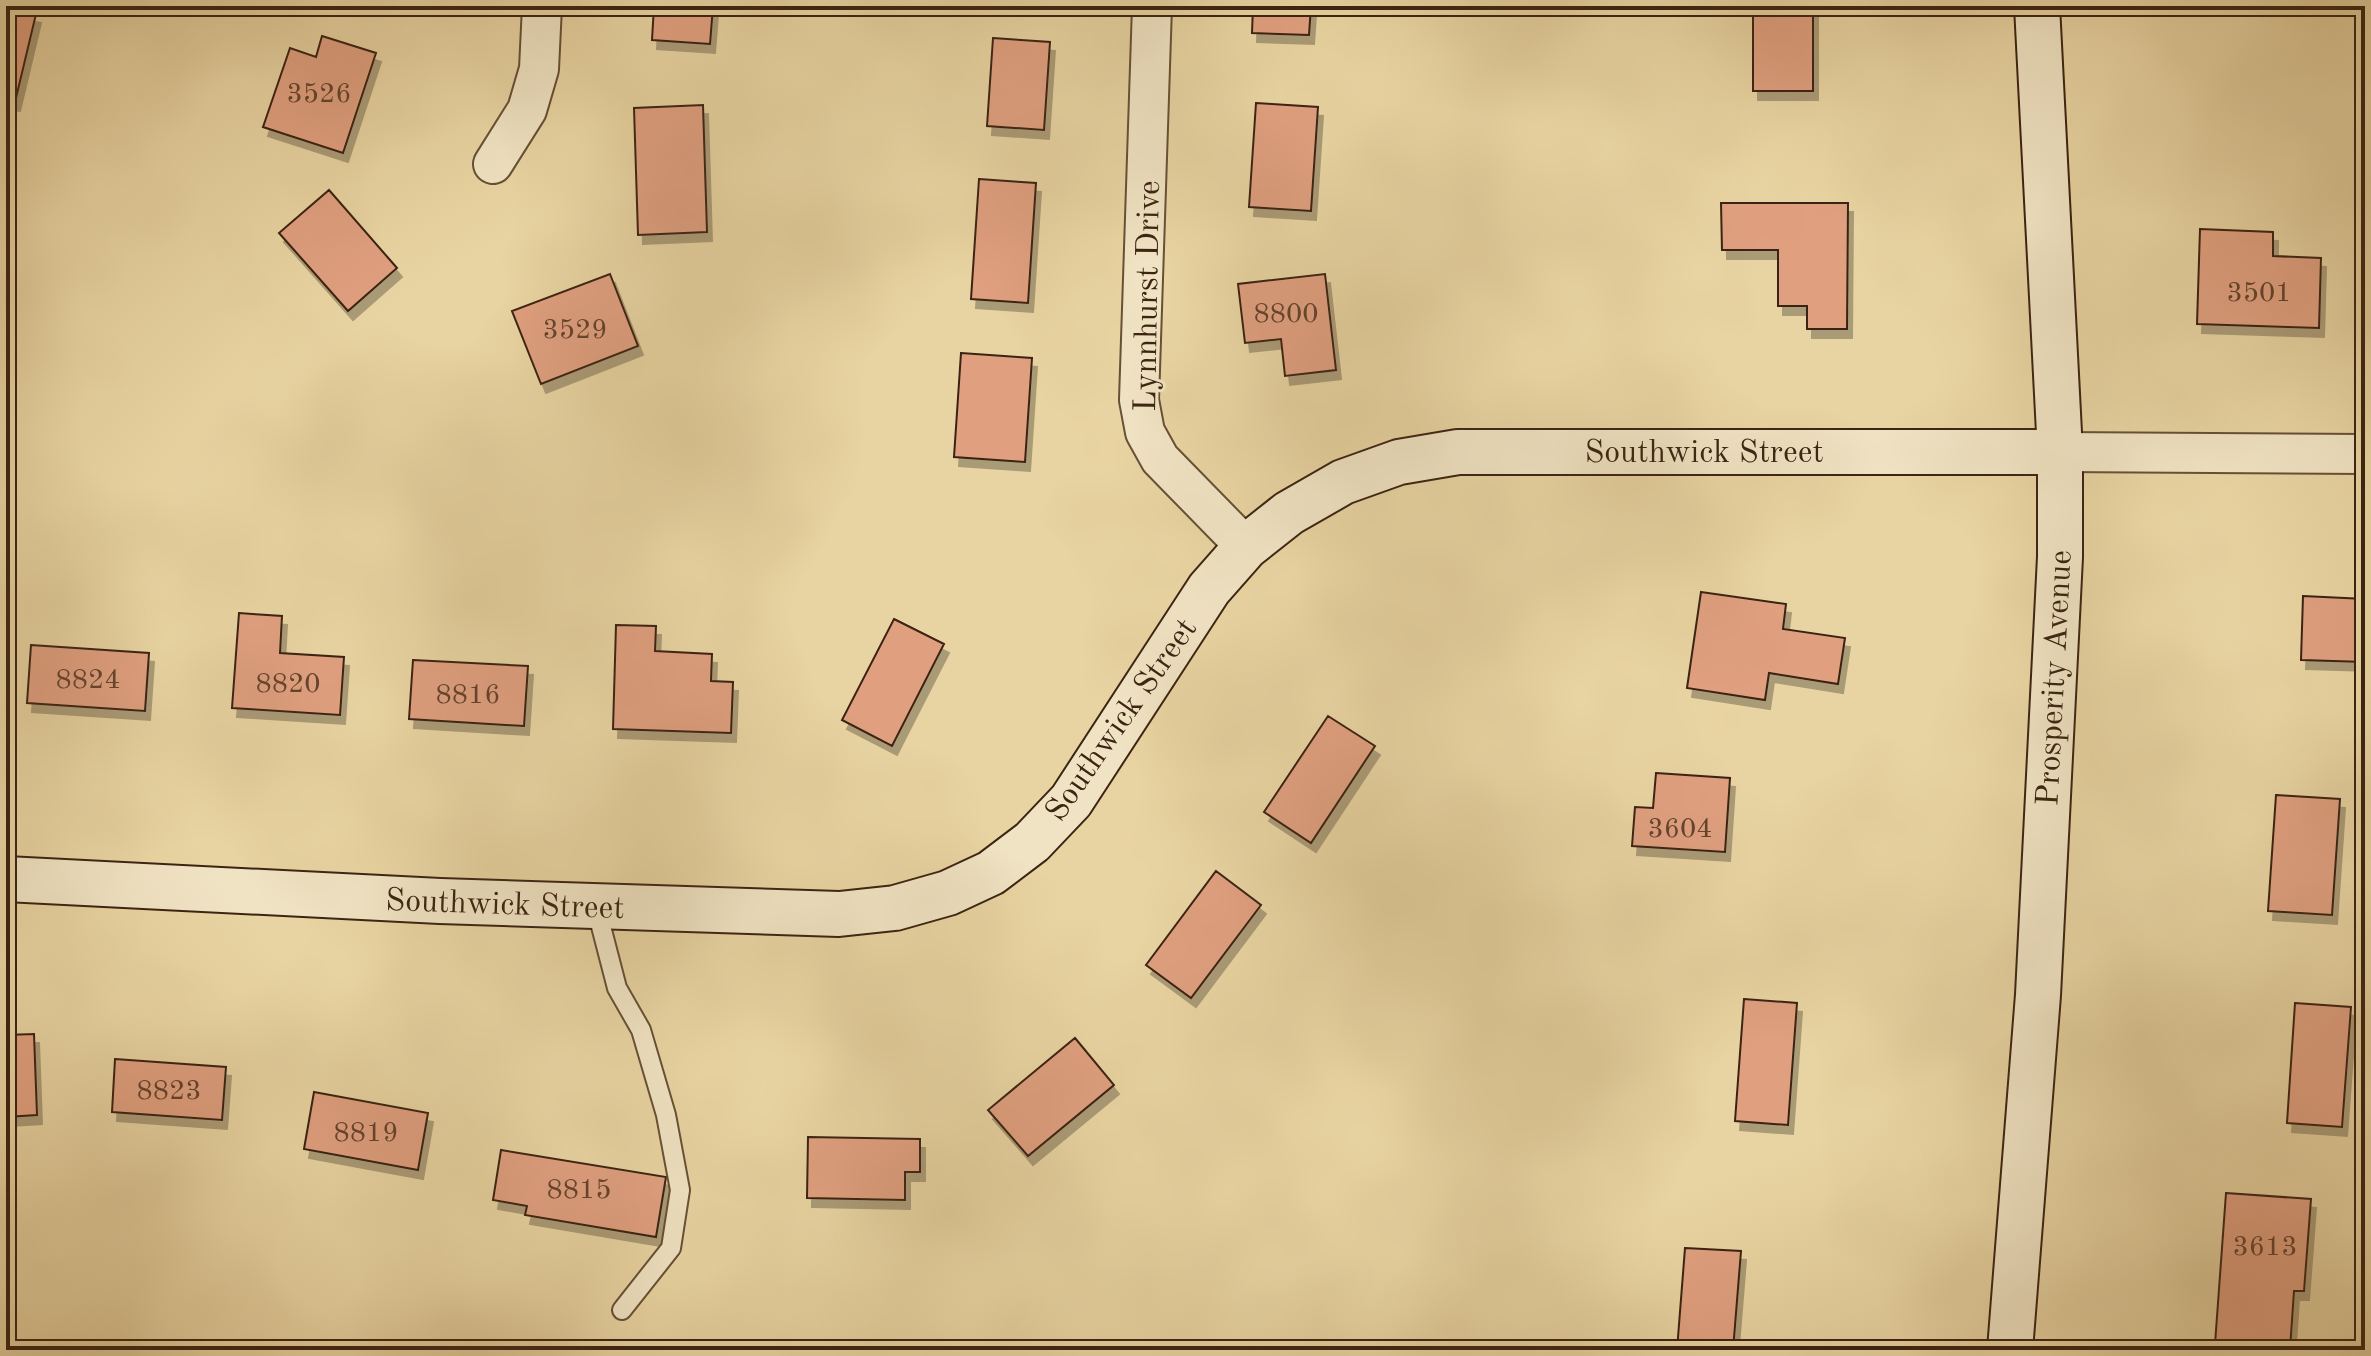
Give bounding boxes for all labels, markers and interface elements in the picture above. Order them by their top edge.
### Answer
house number: 3526 [287,81,351,109]
street label: Lynnhurst Drive [1131,180,1167,412]
house number: 3501 [2227,280,2291,308]
house number: 8800 [1254,301,1318,329]
house number: 3529 [543,317,607,345]
street label: Southwick Street [1584,438,1824,470]
street label: Prosperity Avenue [2033,549,2079,807]
street label: Southwick Street [1041,614,1204,828]
house number: 8824 [56,667,120,695]
house number: 8820 [256,671,320,699]
house number: 8816 [436,682,500,710]
house number: 3604 [1648,816,1712,844]
street label: Southwick Street [385,886,625,926]
house number: 8823 [137,1078,201,1106]
house number: 8819 [334,1120,398,1148]
house number: 8815 [547,1177,611,1205]
house number: 3613 [2233,1234,2297,1262]

